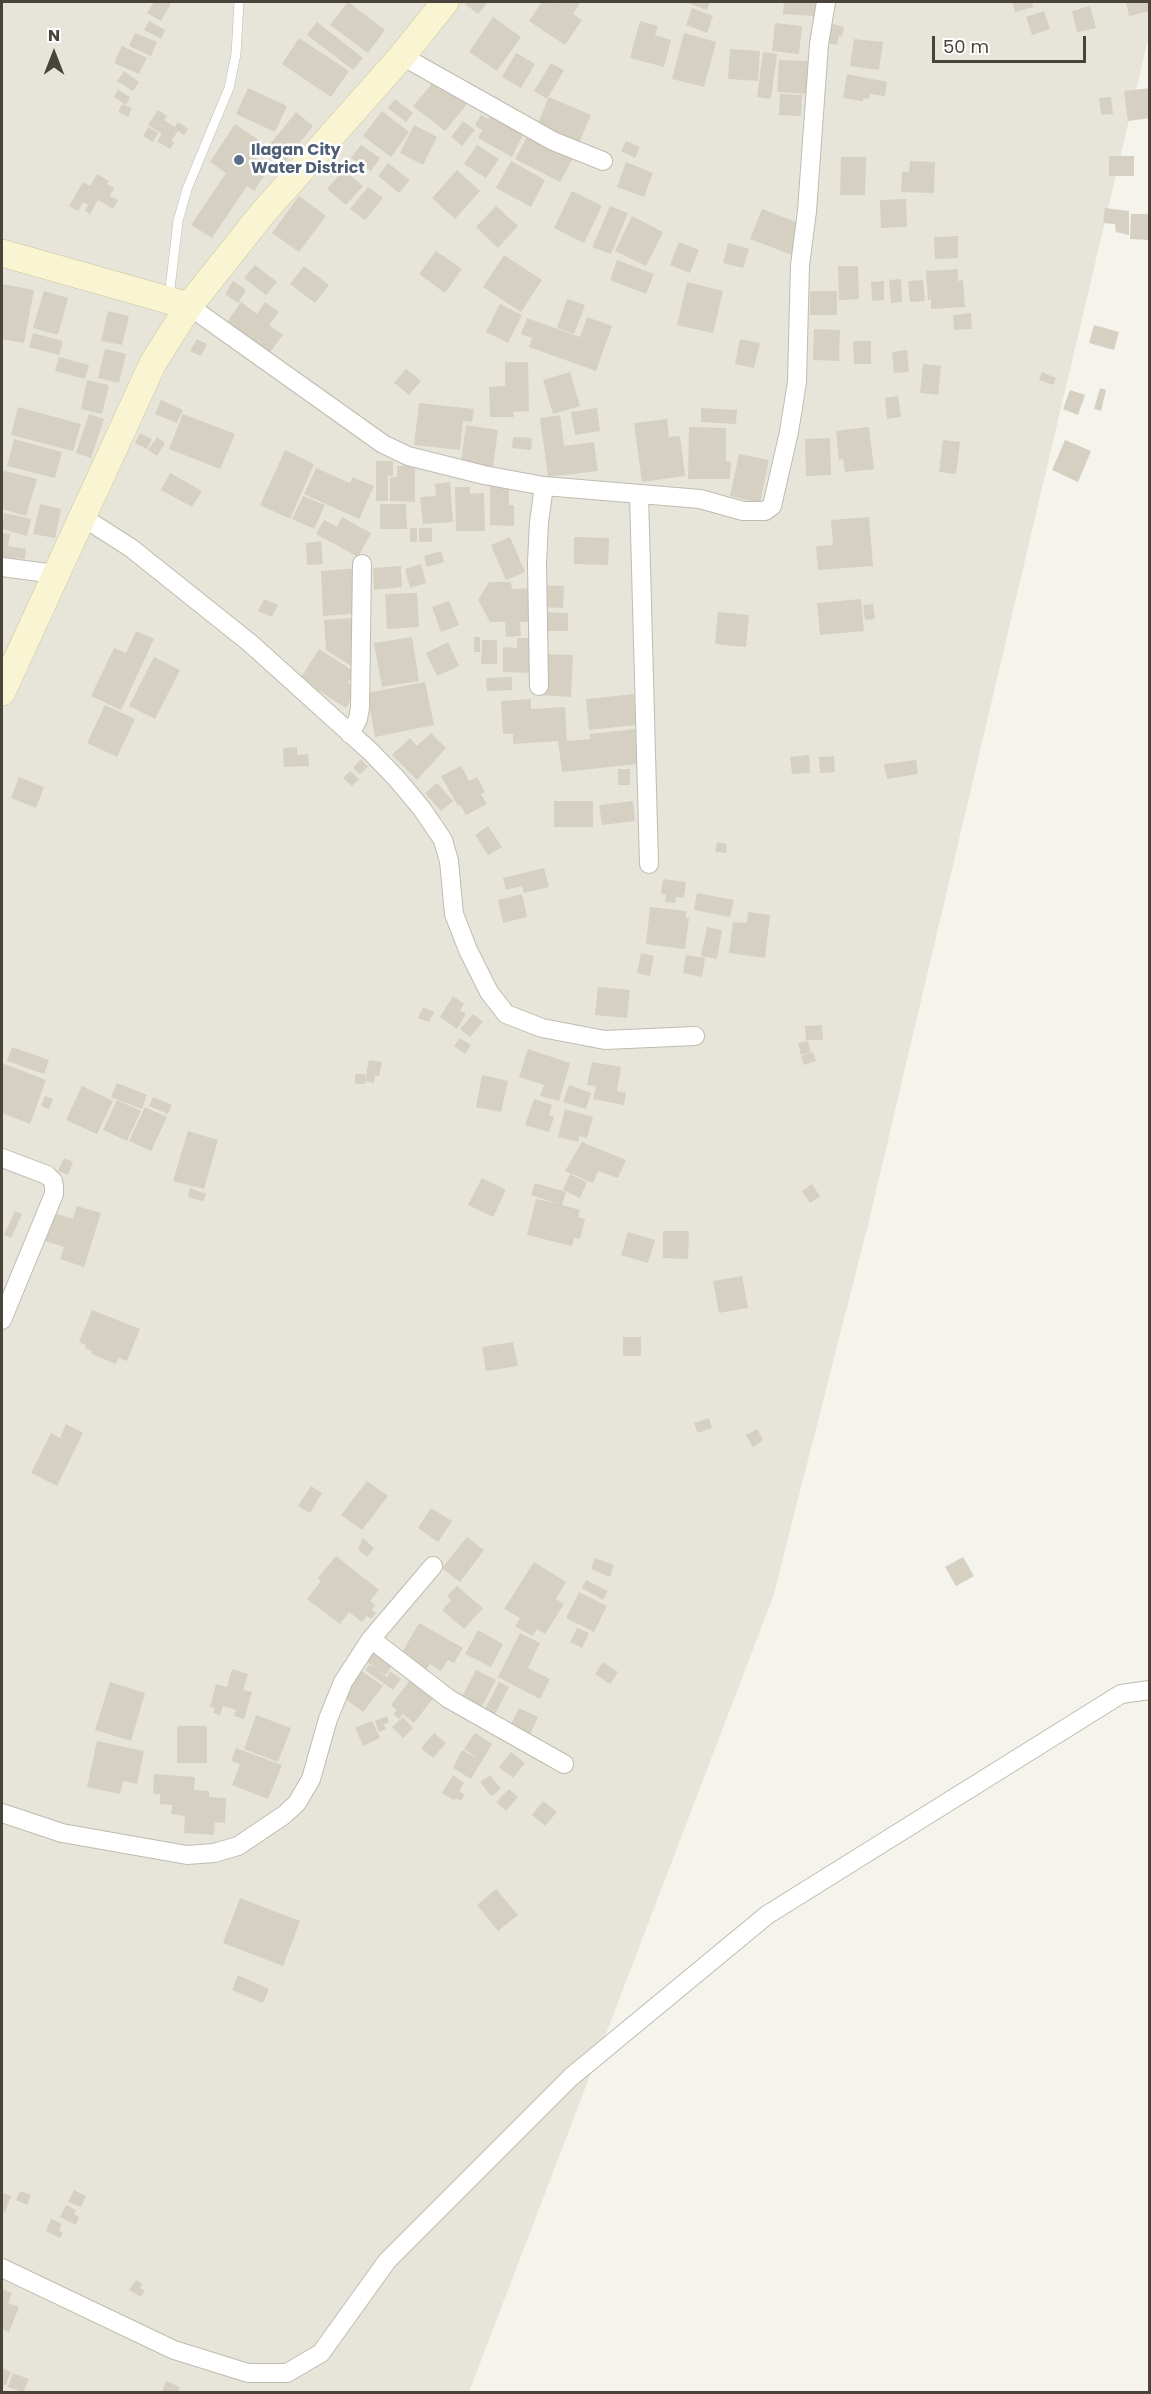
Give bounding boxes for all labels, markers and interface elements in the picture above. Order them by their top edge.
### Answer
north arrow [24,24,84,84]
text: N [48,24,60,47]
scale bar [935,24,1090,62]
text: 50 m [943,34,989,59]
place label: Ilagan City Water District [251,141,365,179]
marker: Ilagan City Water District [232,153,246,167]

